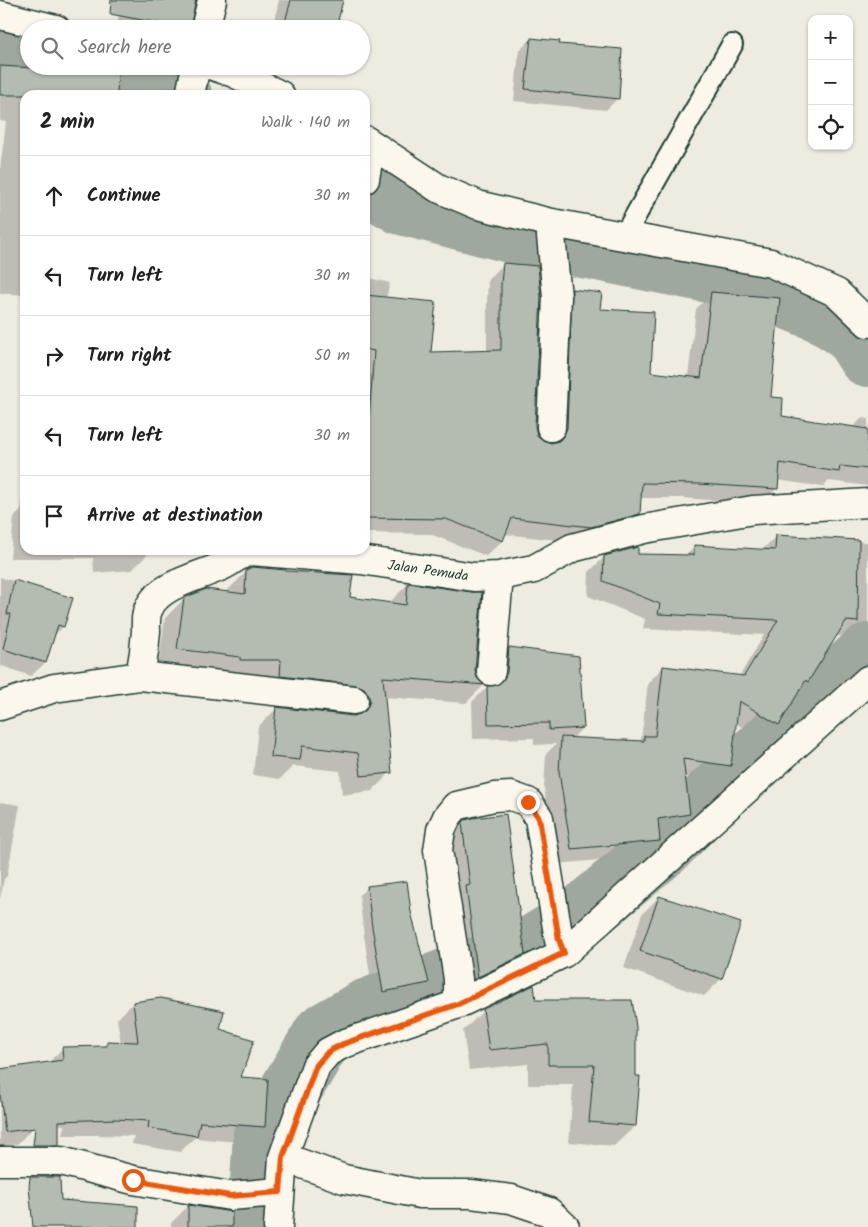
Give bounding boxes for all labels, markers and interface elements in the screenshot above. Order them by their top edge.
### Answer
map controls [808,15,853,150]
button: + [808,15,853,60]
search box [20,20,370,75]
text: Search here [78,33,172,63]
icon: search [38,34,66,62]
button: − [808,60,853,105]
button: locate [808,105,853,150]
text: 2 min [40,106,95,139]
text: Walk · 140 m [261,110,350,135]
text: Continue [87,181,160,211]
icon: ahead [40,182,68,210]
text: 30 m [314,183,350,208]
text: Turn left [87,261,162,291]
icon: left [40,262,68,290]
text: 30 m [314,263,350,288]
text: Turn right [87,341,172,371]
icon: right [40,342,68,370]
text: 50 m [314,343,350,368]
text: Turn left [87,421,162,451]
icon: left [40,422,68,450]
text: 30 m [314,423,350,448]
text: Arrive at destination [87,501,263,531]
icon: arrive [40,502,68,530]
street label: Jalan Pemuda [386,554,470,588]
route end [517,791,540,814]
route start [122,1169,145,1192]

